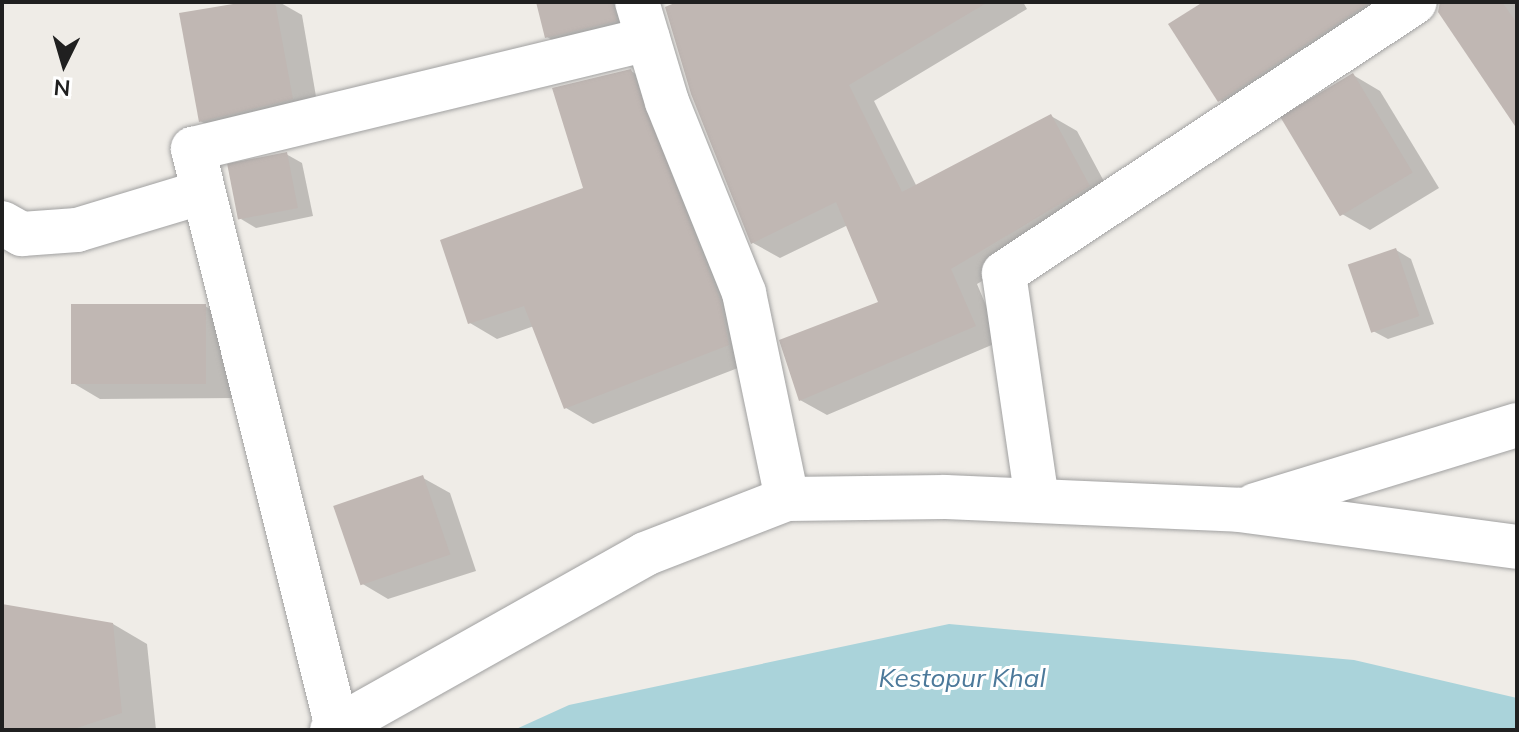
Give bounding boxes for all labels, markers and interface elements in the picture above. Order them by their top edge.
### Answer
north arrow [24,24,104,104]
text: N [52,73,71,103]
water label: Kestopur Khal [878,662,1046,694]

